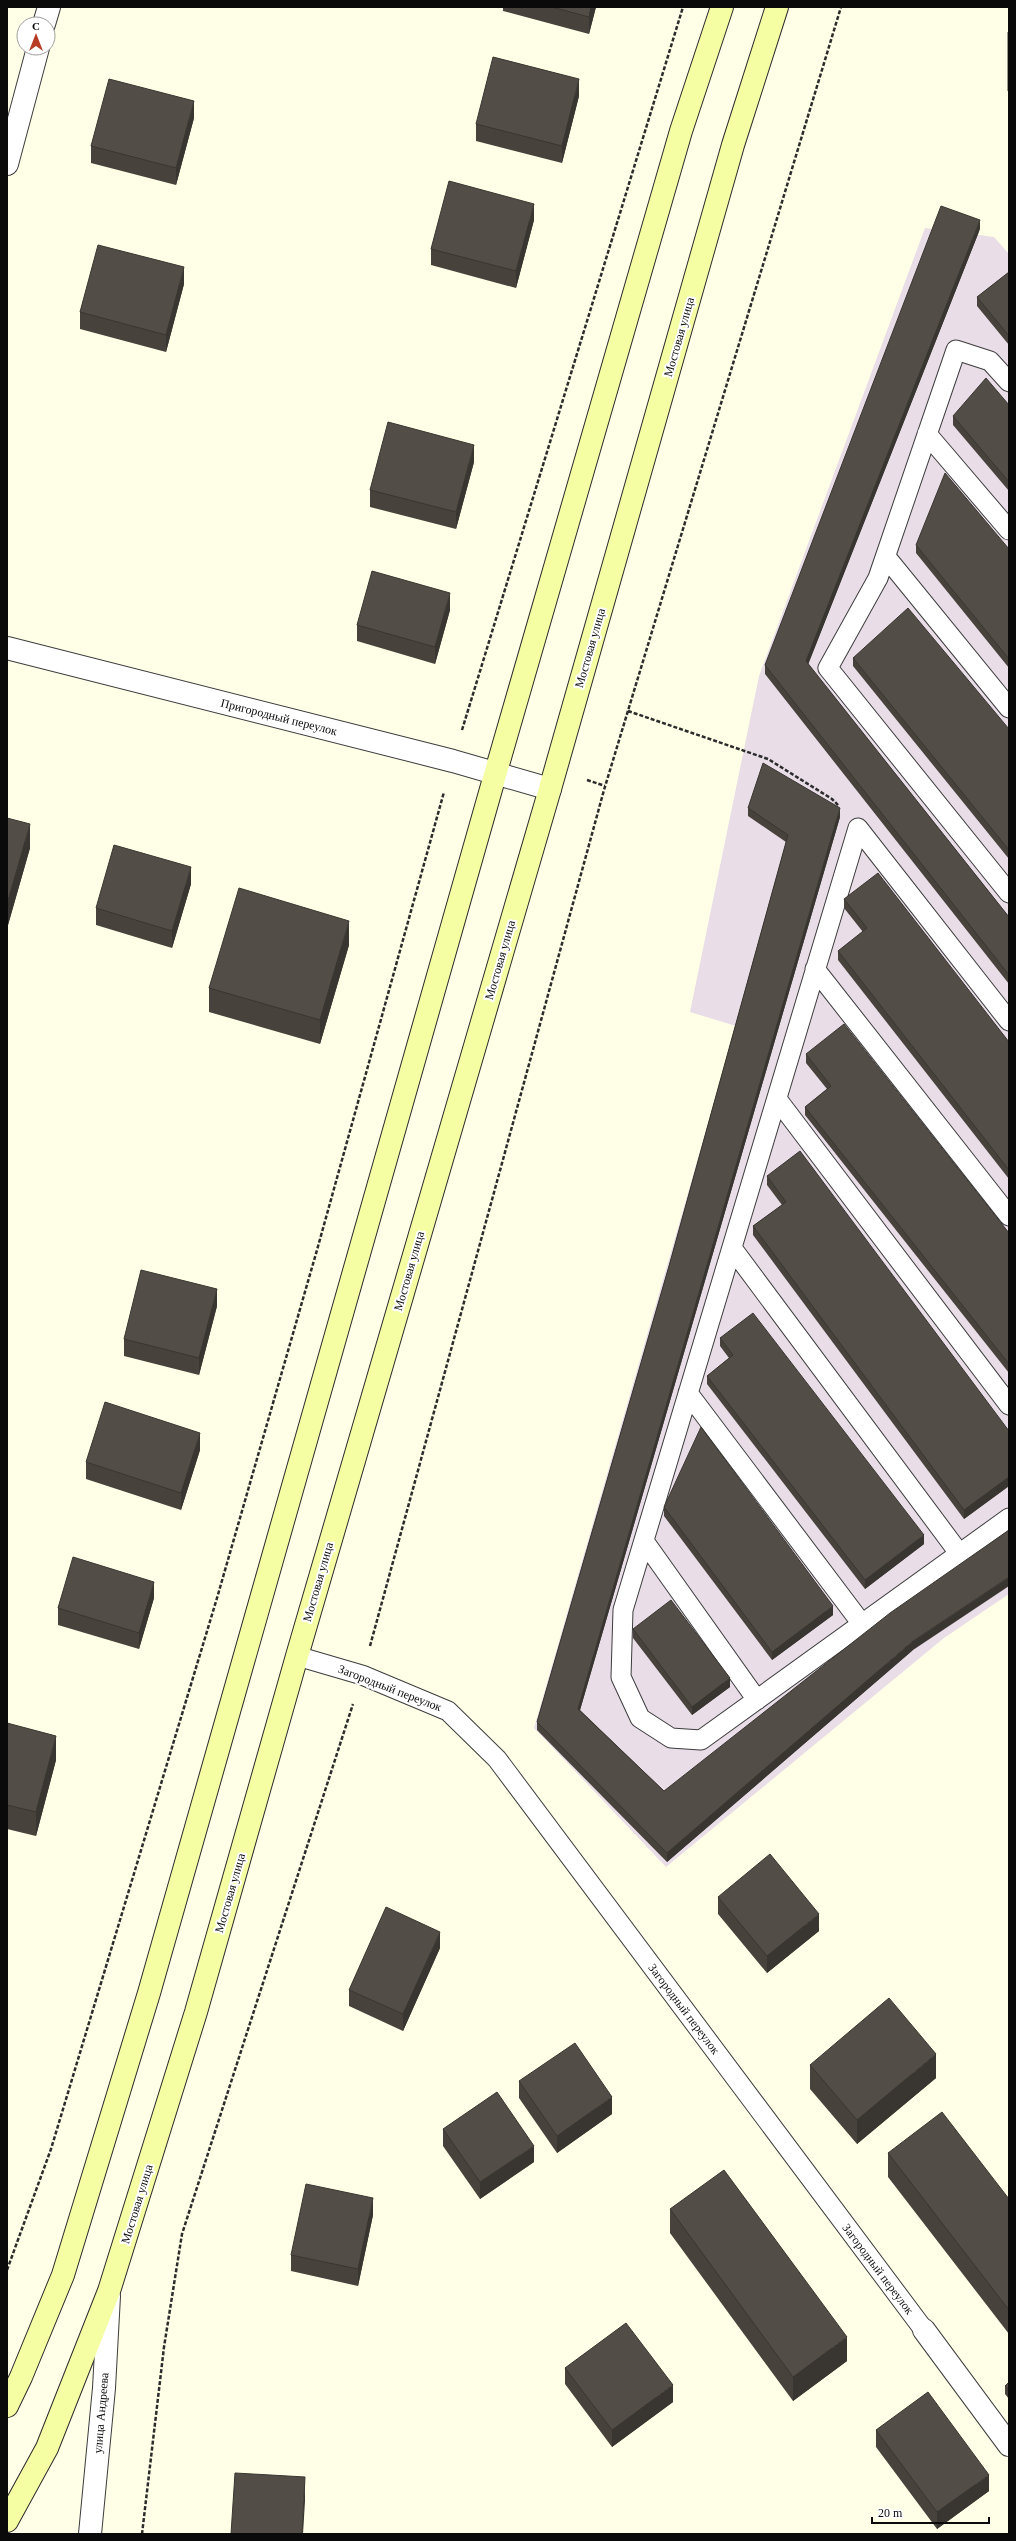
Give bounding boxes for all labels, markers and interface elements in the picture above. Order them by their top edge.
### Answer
north arrow [16,16,56,56]
text: С [32,20,40,32]
street label: Мостовая улица [661,295,697,378]
street label: Мостовая улица [572,606,608,689]
street label: Пригородный переулок [219,696,339,738]
street label: Мостовая улица [482,918,518,1001]
street label: Мостовая улица [391,1229,427,1312]
street label: Мостовая улица [300,1540,336,1623]
street label: Загородный переулок [336,1662,444,1714]
street label: Мостовая улица [212,1851,248,1934]
street label: Загородный переулок [645,1961,723,2057]
street label: Мостовая улица [118,2162,156,2245]
street label: Загородный переулок [839,2221,917,2317]
street label: улица Андреева [90,2371,112,2454]
scale bar [872,2499,989,2525]
text: 20 m [878,2506,903,2520]

